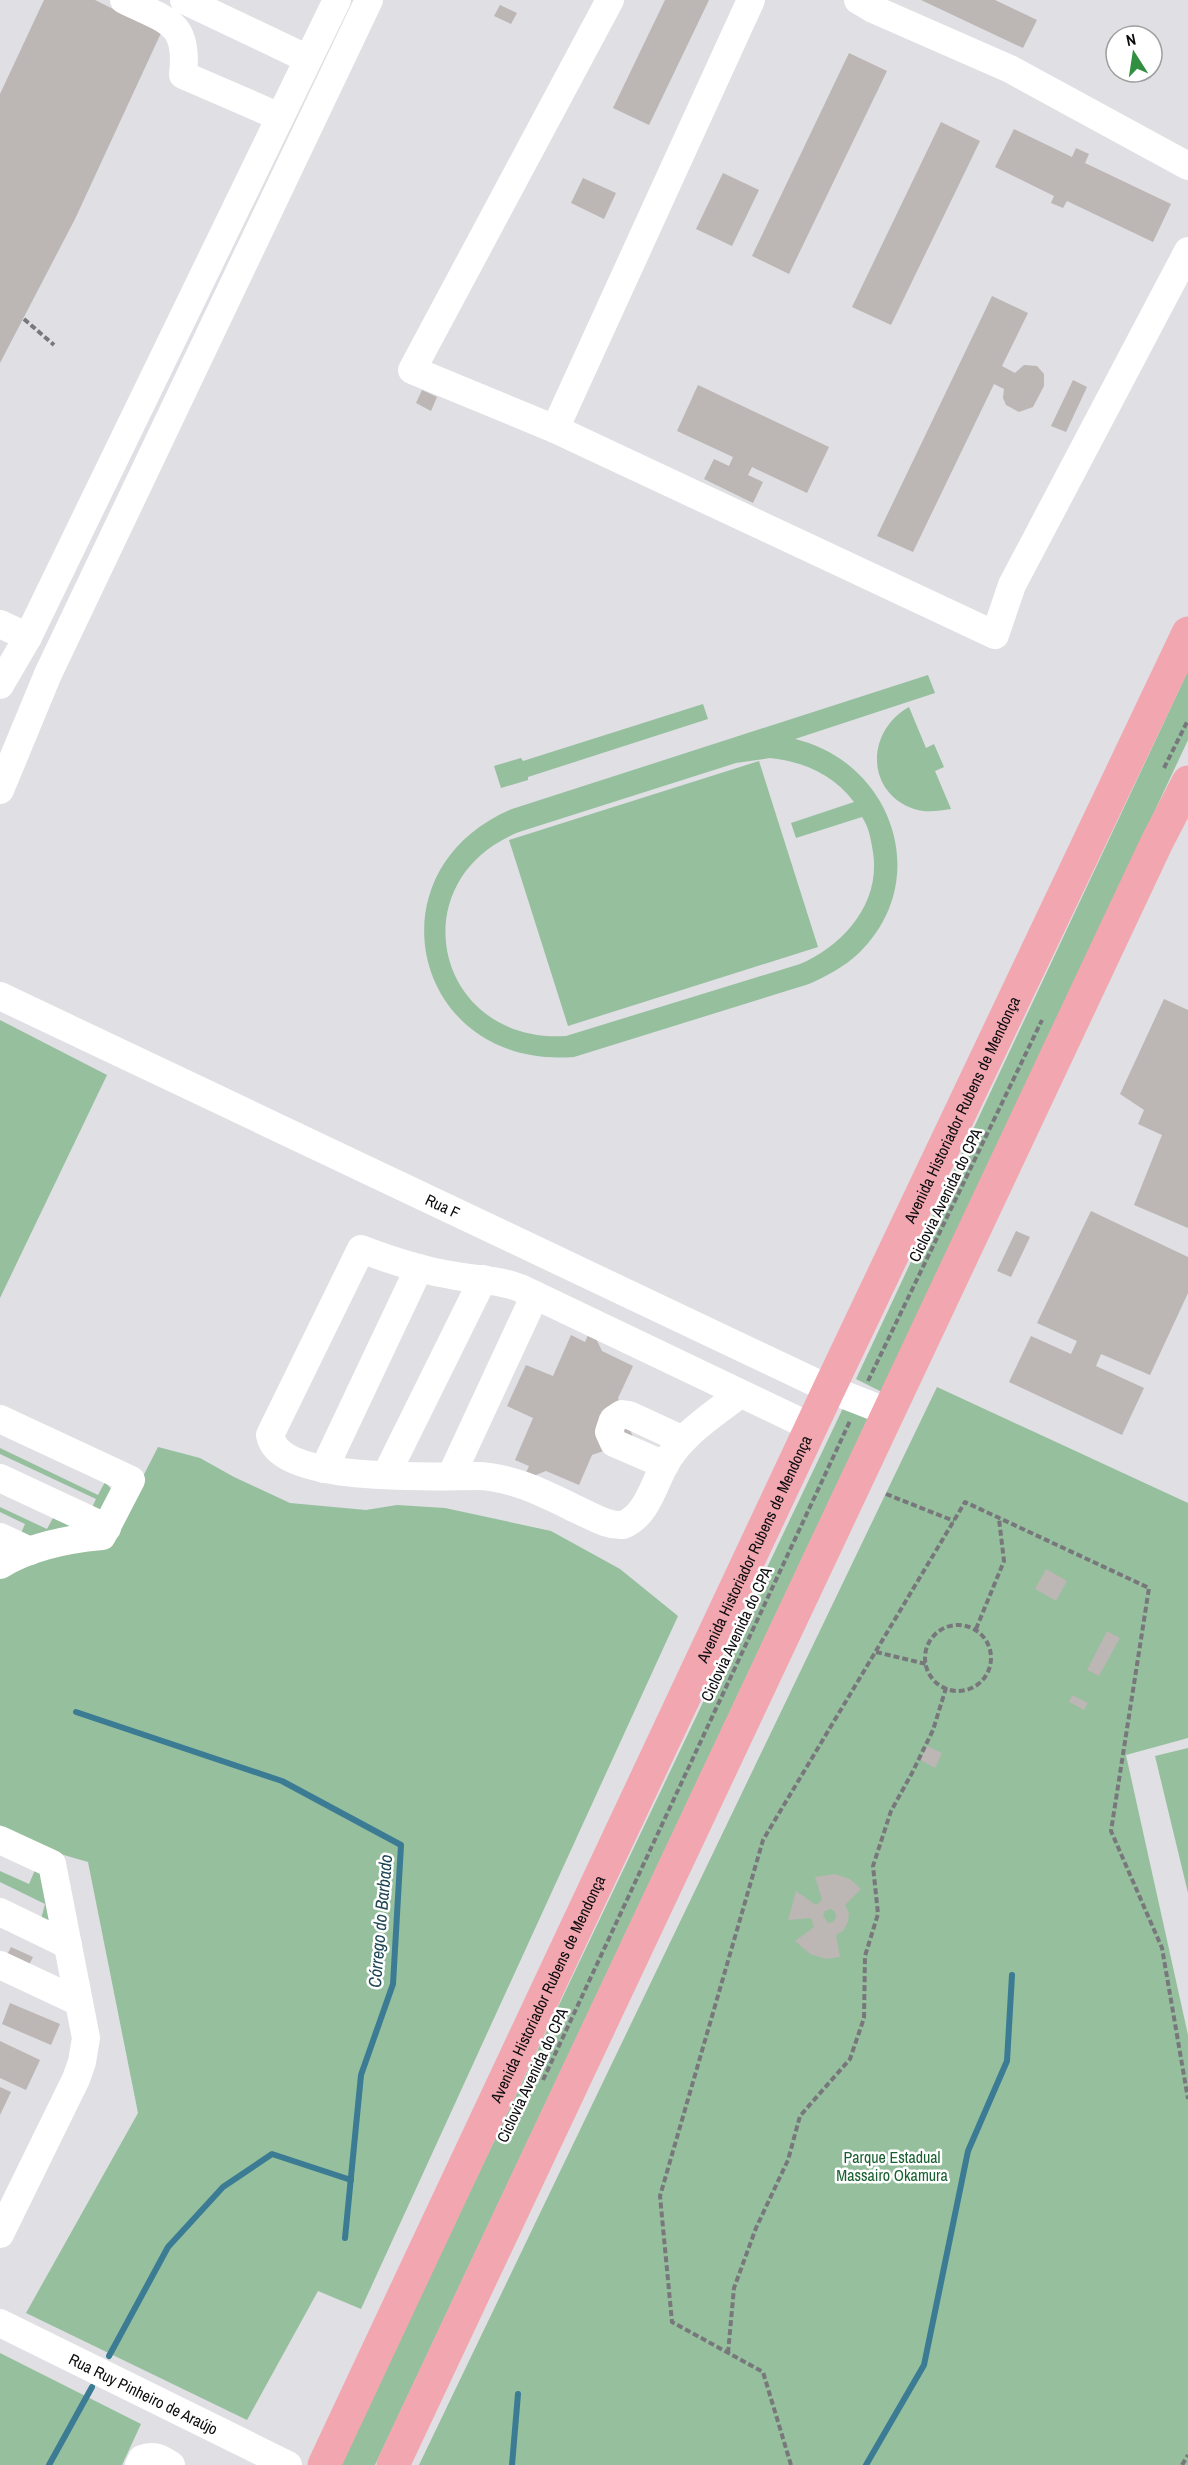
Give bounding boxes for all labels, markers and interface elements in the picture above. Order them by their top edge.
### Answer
north arrow [1104,24,1164,84]
text: N [1124,28,1138,51]
street label: Avenida Historiador Rubens de Mendonça [898,992,1025,1227]
street label: Ciclovia Avenida do CPA [903,1124,987,1266]
street label: Rua F [422,1188,464,1224]
street label: Avenida Historiador Rubens de Mendonça [691,1431,817,1667]
street label: Ciclovia Avenida do CPA [695,1563,777,1705]
water label: Córrego do Barbado [362,1853,398,1989]
street label: Avenida Historiador Rubens de Mendonça [484,1871,611,2107]
street label: Ciclovia Avenida do CPA [491,2004,573,2146]
park label: Parque Estadual Massairo Okamura [836,2146,948,2186]
street label: Rua Ruy Pinheiro de Araújo [65,2348,222,2440]

